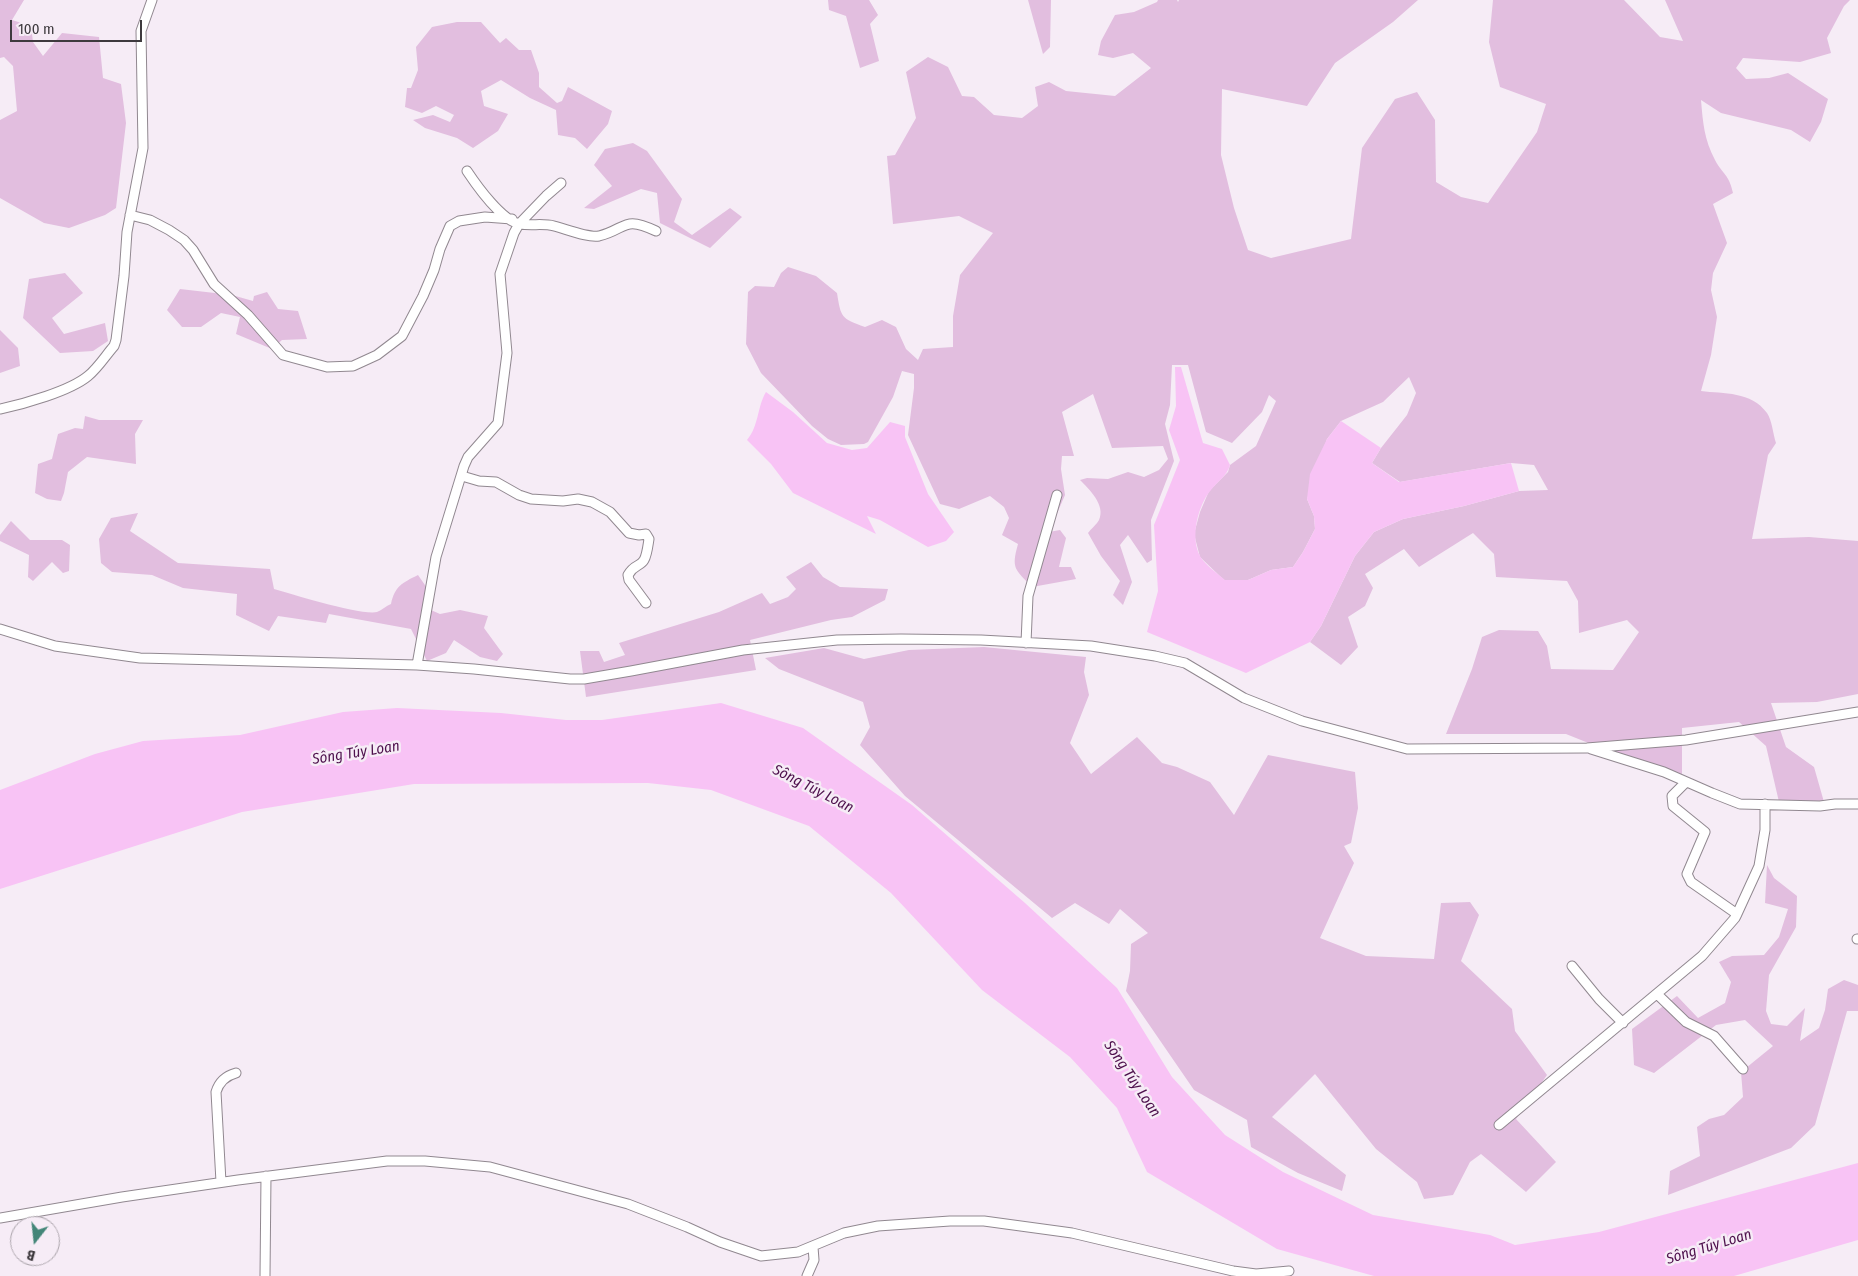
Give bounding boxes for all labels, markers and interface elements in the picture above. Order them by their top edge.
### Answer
scale bar [12,10,145,42]
text: 100 m [18,20,55,38]
water label: Sông Túy Loan [311,737,401,769]
water label: Sông Túy Loan [770,761,856,817]
water label: Sông Túy Loan [1100,1037,1164,1121]
north arrow [10,1216,60,1266]
water label: Sông Túy Loan [1664,1225,1754,1269]
text: B [25,1246,37,1264]

